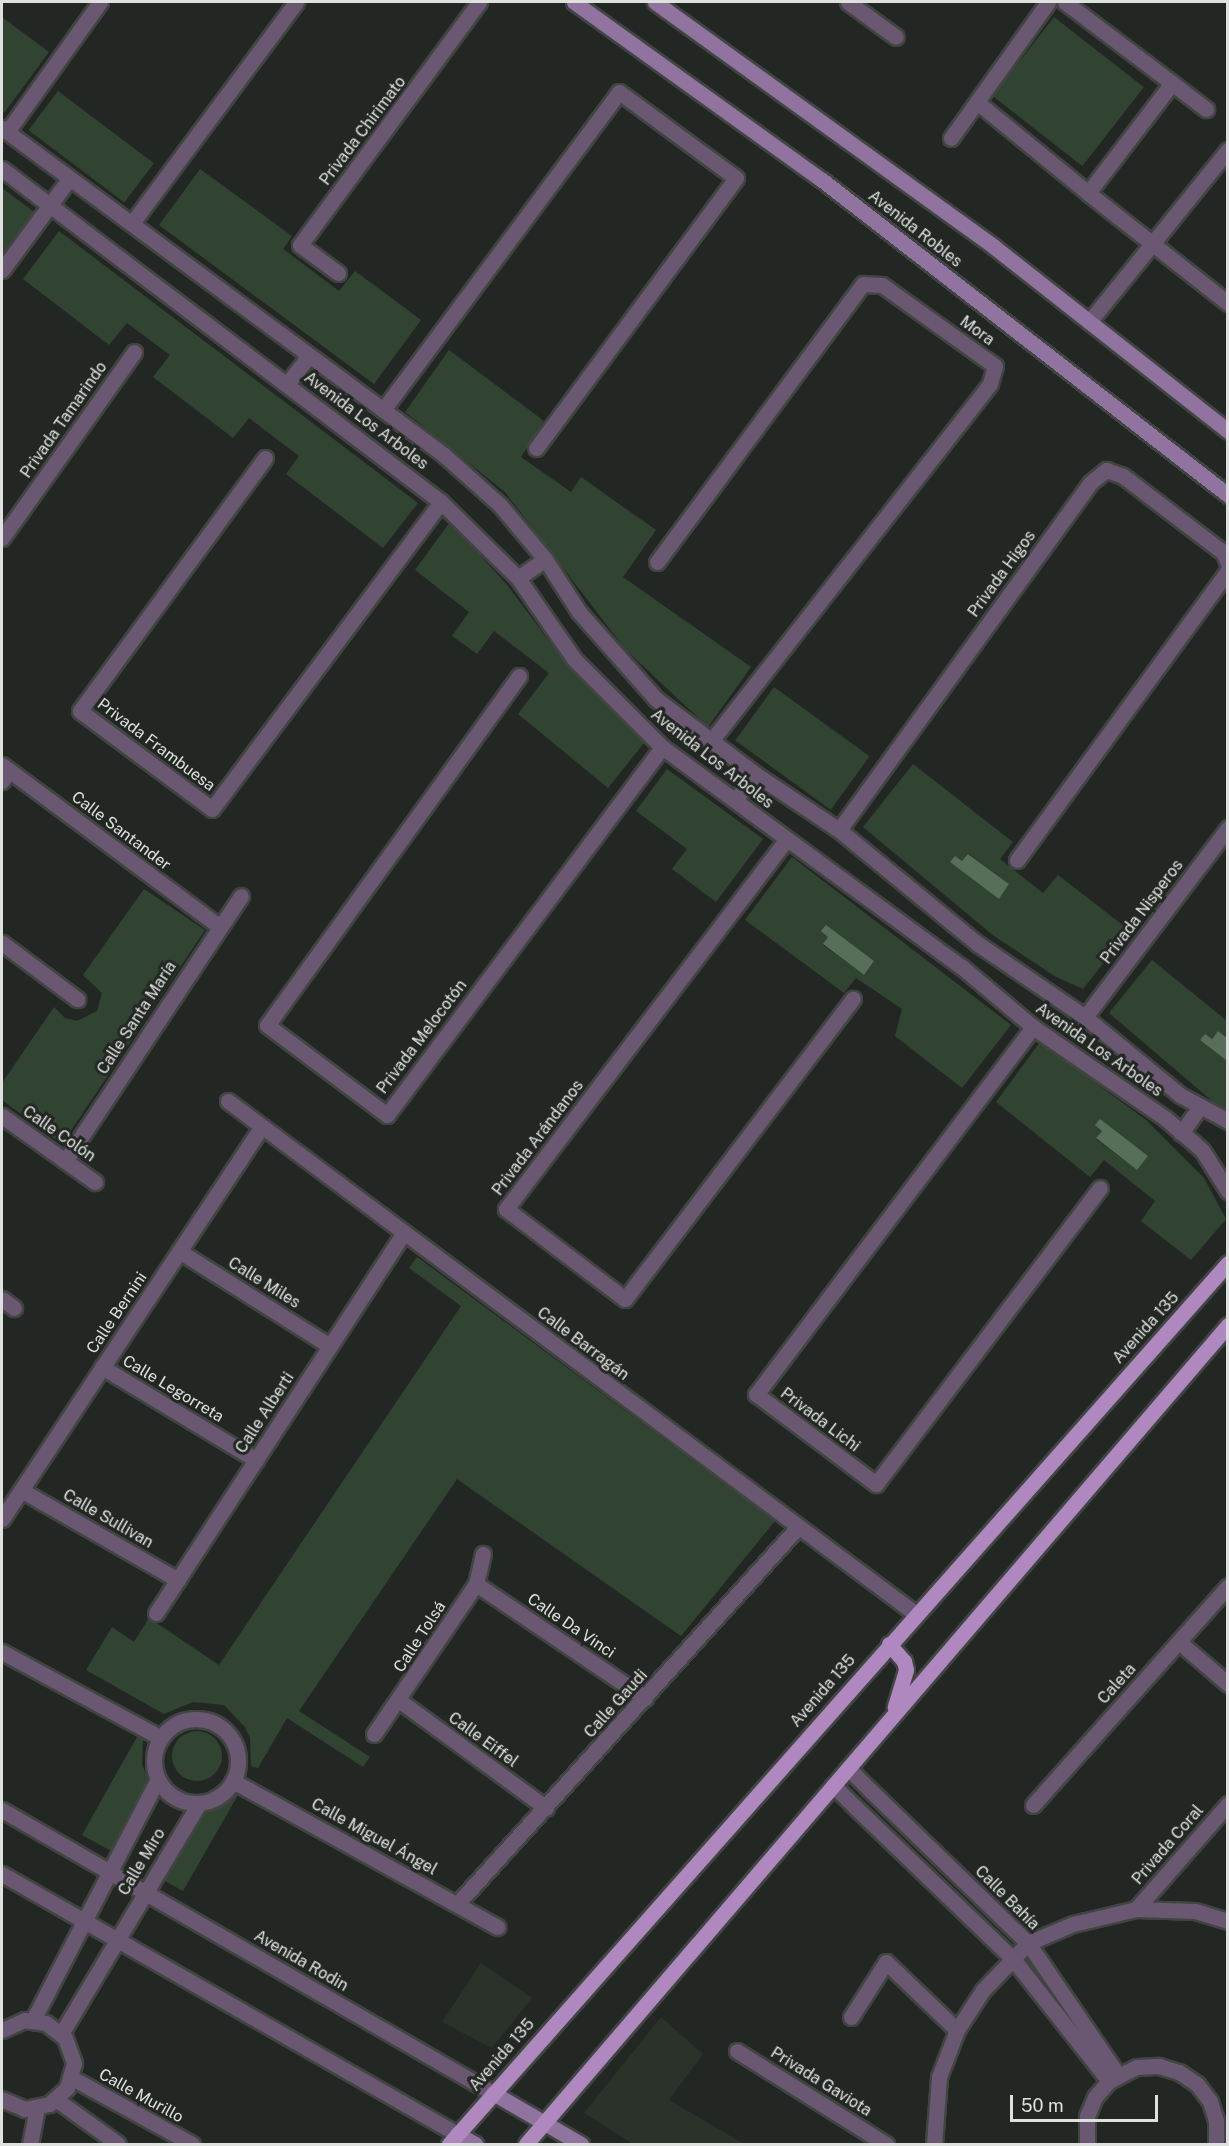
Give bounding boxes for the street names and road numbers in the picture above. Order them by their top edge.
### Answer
street label: Privada Chirimato [316,73,410,189]
street label: Avenida Robles [864,186,966,272]
street label: Mora [956,312,998,350]
street label: Privada Tamarindo [17,358,111,482]
street label: Avenida Los Arboles [300,368,432,474]
street label: Privada Higos [964,527,1040,621]
street label: Privada Frambuesa [93,694,219,796]
street label: Avenida Los Arboles [647,705,777,813]
street label: Calle Santander [68,787,174,875]
street label: Privada Nisperos [1097,856,1187,968]
street label: Calle Santa María [93,958,181,1078]
street label: Privada Melocotón [373,976,471,1098]
street label: Avenida Los Arboles [1032,999,1166,1101]
street label: Privada Arándanos [488,1077,588,1199]
street label: Calle Colón [19,1102,99,1166]
street label: Calle Miles [224,1253,304,1313]
street label: Calle Bernini [83,1269,151,1357]
street label: Avenida 135 [1109,1288,1183,1368]
street label: Calle Barragán [533,1303,633,1385]
street label: Calle Legorreta [119,1351,227,1427]
street label: Calle Alberti [232,1369,298,1457]
street label: Privada Lichi [777,1384,863,1456]
street label: Calle Sullivan [59,1485,157,1553]
street label: Calle Da Vinci [523,1589,619,1663]
street label: Calle Tolsá [390,1598,450,1676]
street label: Avenida 135 [786,1651,860,1731]
street label: Caleta [1094,1660,1140,1708]
street label: Calle Gaudi [580,1666,652,1742]
street label: Calle Eiffel [444,1708,522,1772]
street label: Calle Miguel Ángel [308,1794,440,1880]
street label: Privada Coral [1128,1801,1208,1889]
street label: Calle Miro [114,1825,170,1899]
street label: Calle Bahía [971,1862,1043,1934]
street label: Avenida Rodin [251,1926,351,1996]
street label: Avenida 135 [465,2015,539,2095]
street label: Privada Gaviota [767,2043,875,2121]
street label: Calle Murillo [95,2065,187,2127]

